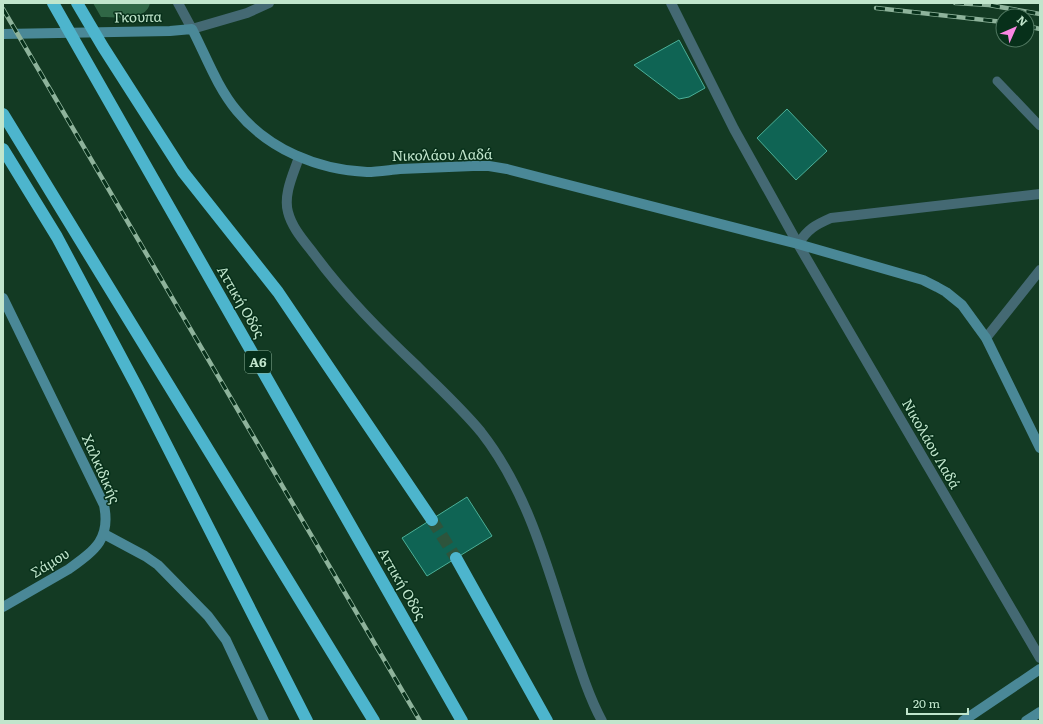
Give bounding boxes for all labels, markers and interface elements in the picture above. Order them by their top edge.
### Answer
street label: Γκουπα [114,6,163,26]
north arrow [995,8,1035,48]
text: N [1014,11,1032,29]
street label: Νικολάου Λαδά [391,143,493,165]
street label: Αττική Οδός [213,262,271,341]
road number: Α6 [245,351,271,373]
street label: Νικολάου Λαδά [898,395,966,492]
street label: Χαλκιδικής [78,431,126,506]
street label: Σάμου [26,542,73,582]
street label: Αττική Οδός [374,544,432,623]
scale bar [907,690,968,716]
text: 20 m [913,694,940,712]

